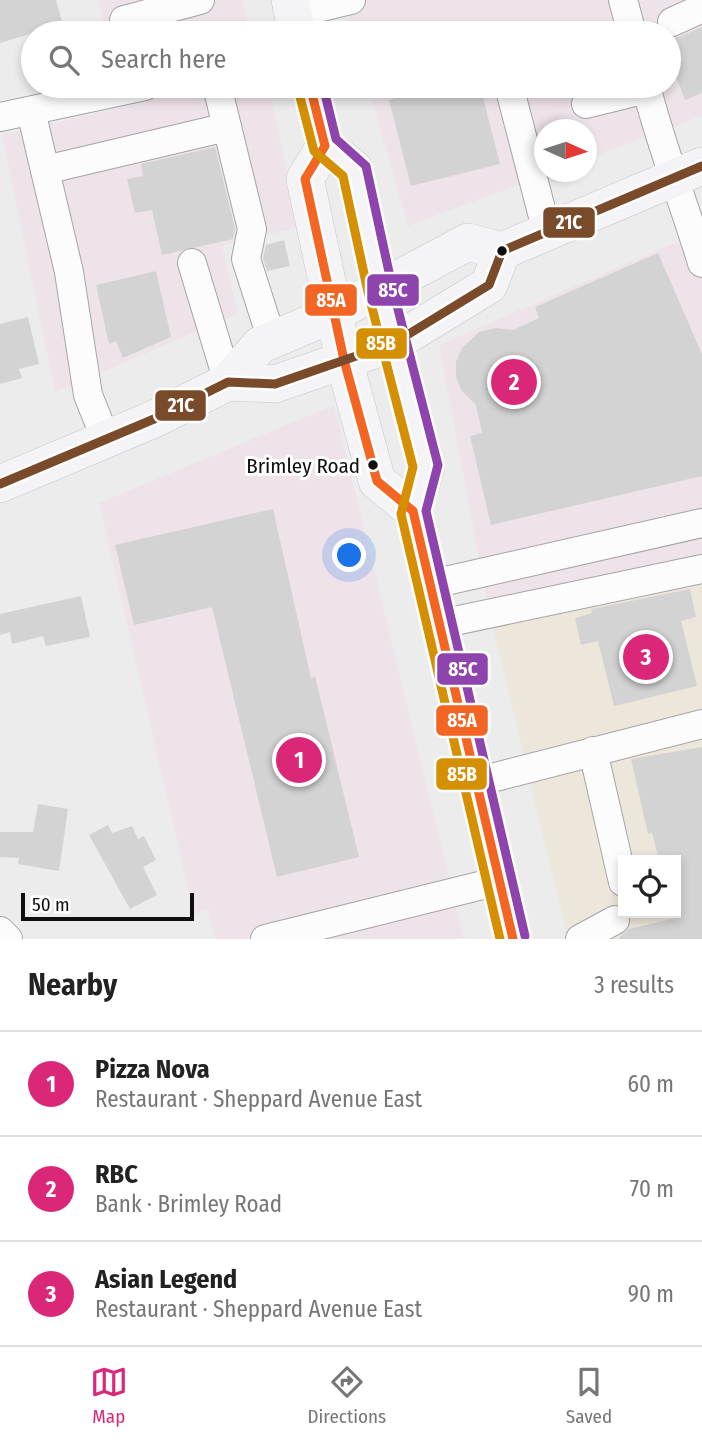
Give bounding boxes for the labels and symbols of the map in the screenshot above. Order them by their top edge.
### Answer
north arrow [534,119,597,182]
line badge: 21C [542,206,596,239]
text: 21C [555,211,582,234]
unlabelled marker [495,244,509,258]
line badge: 85C [366,273,420,307]
text: 85C [378,279,408,302]
line badge: 85A [304,283,358,317]
text: 85A [316,289,347,312]
line badge: 85B [355,327,408,360]
text: 85B [366,332,396,355]
pin: 2 [491,356,537,408]
line badge: 21C [154,389,207,422]
text: 21C [167,394,194,417]
place label: Brimley Road [246,453,360,479]
marker: Brimley Road [366,458,380,472]
your location [332,538,366,572]
pin: 3 [623,631,669,683]
line badge: 85C [436,652,489,686]
text: 85C [448,658,478,681]
line badge: 85A [435,704,489,737]
text: 85A [447,709,478,732]
pin: 1 [276,734,322,786]
line badge: 85B [435,757,488,791]
text: 85B [447,763,477,786]
scale bar [21,890,194,922]

